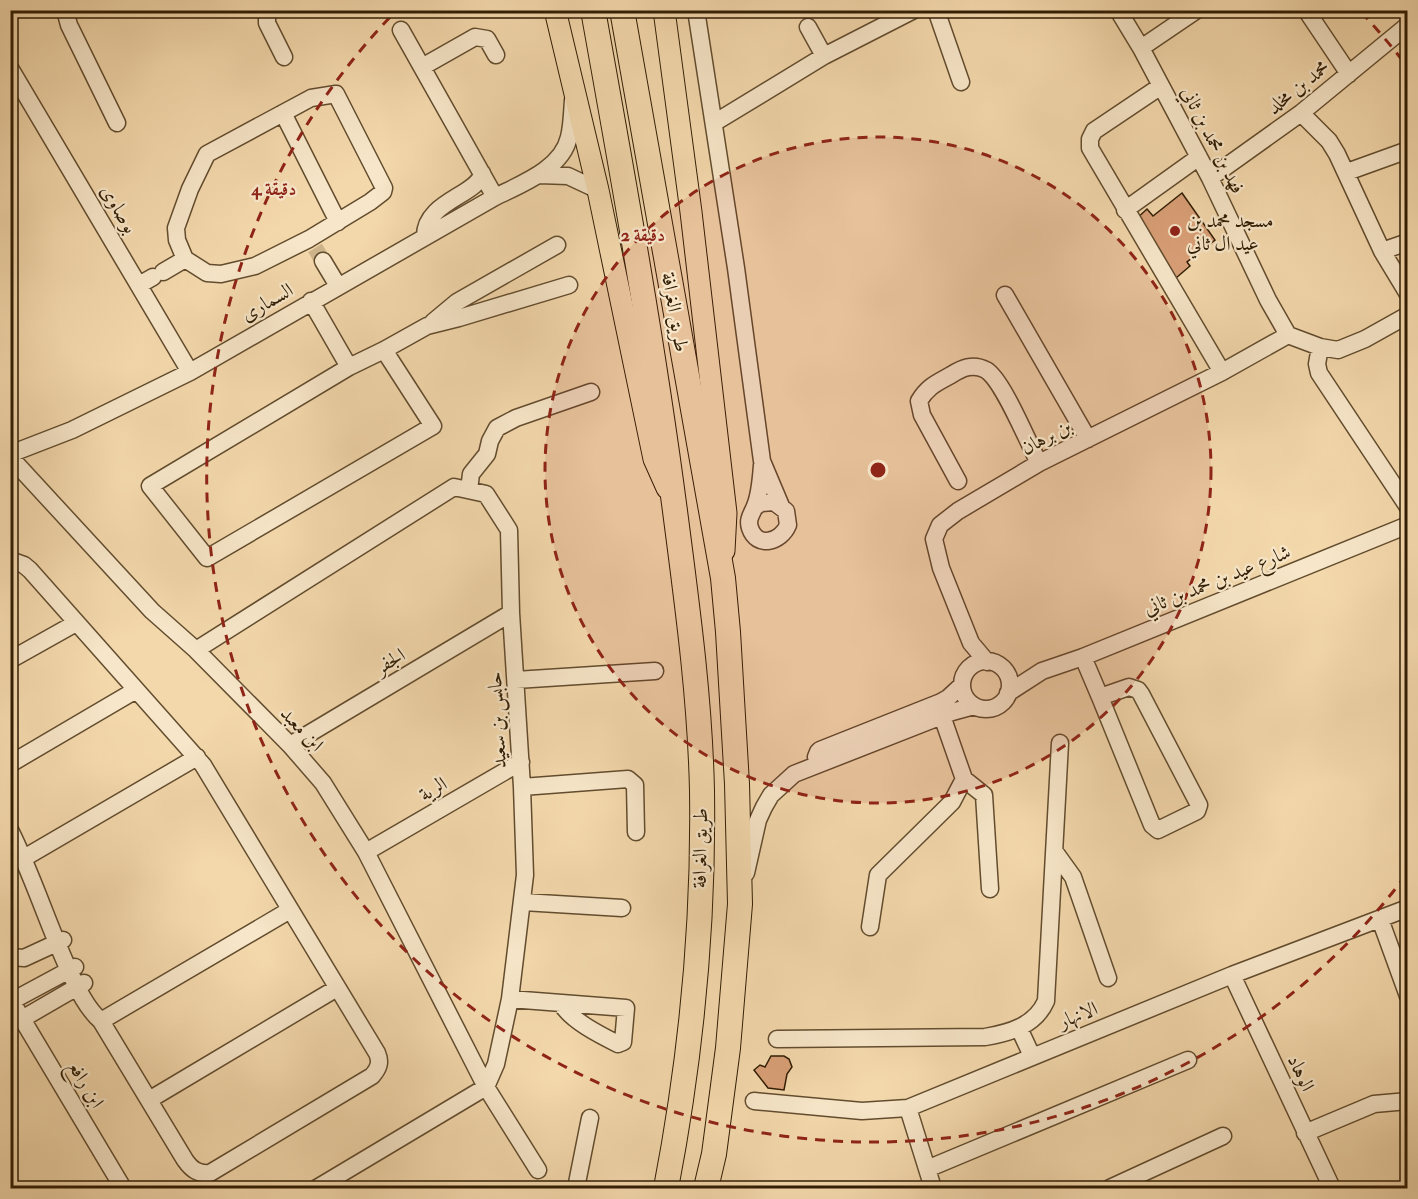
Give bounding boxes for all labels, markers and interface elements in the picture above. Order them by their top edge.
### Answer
street label: محمد بن مخلد [1262,55,1334,119]
street label: فهد بن محمد بن ثاني [1173,82,1251,199]
text: 4 دقيقة [251,178,296,201]
street label: بوصاوى [95,180,143,238]
place label: مسجد محمد بن عيد ال ثاني [1187,208,1274,259]
text: 2 دقيقة [621,224,665,247]
marker: مسجد محمد بن عيد ال ثاني [1168,224,1182,238]
street label: طريق الغرافة [656,270,694,354]
street label: السمارى [236,277,298,327]
street label: بن برهان [1016,413,1076,461]
centre of rings [868,460,888,480]
street label: شارع عيد بن محمد بن ثاني [1140,539,1296,626]
street label: الجفر [368,642,410,681]
street label: حابس بن سعيد [482,671,513,769]
street label: ابن معبد [275,701,329,757]
street label: الرية [414,771,452,807]
street label: طريق الغرافة [687,807,713,889]
street label: الانهار [1053,996,1101,1035]
street label: الوهاد [1282,1051,1320,1095]
street label: ابن رافع [58,1055,110,1115]

